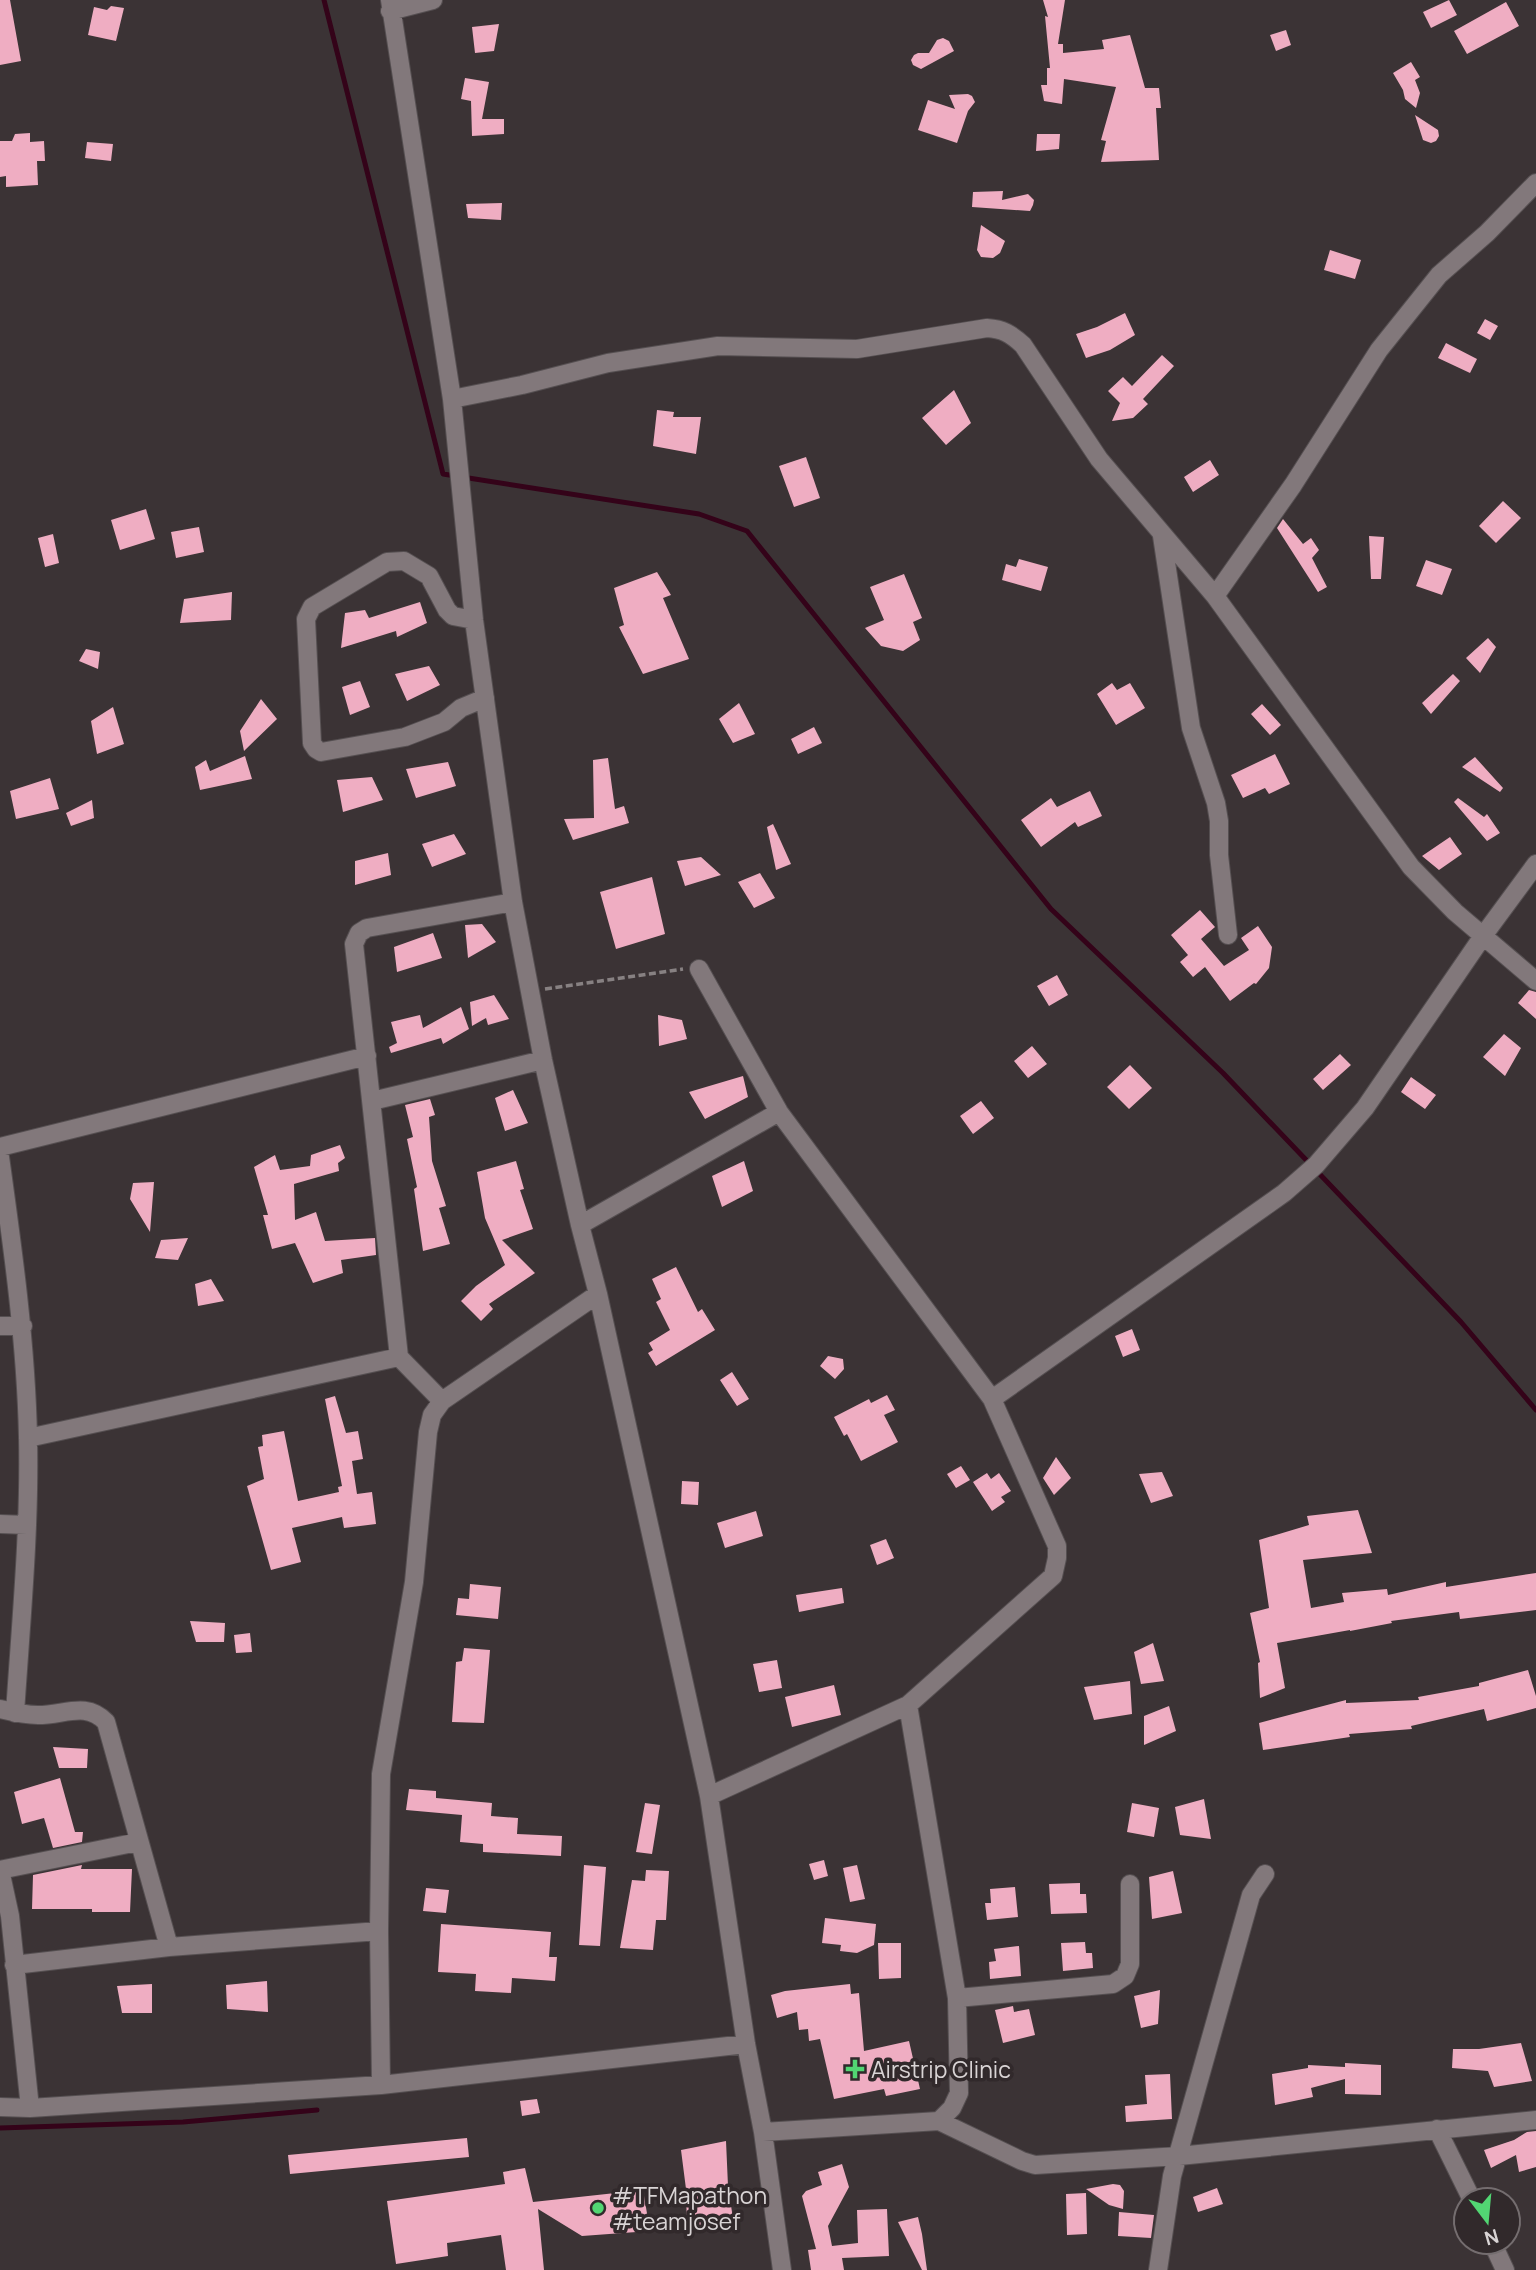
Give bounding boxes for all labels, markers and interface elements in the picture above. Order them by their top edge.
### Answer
place label: Airstrip Clinic [871,2053,1011,2085]
marker: Airstrip Clinic [845,2059,865,2079]
place label: #TFMapathon #teamjosef [612,2179,767,2237]
north arrow [1452,2186,1522,2256]
marker: #TFMapathon #teamjosef [590,2200,606,2216]
text: N [1482,2223,1502,2252]

